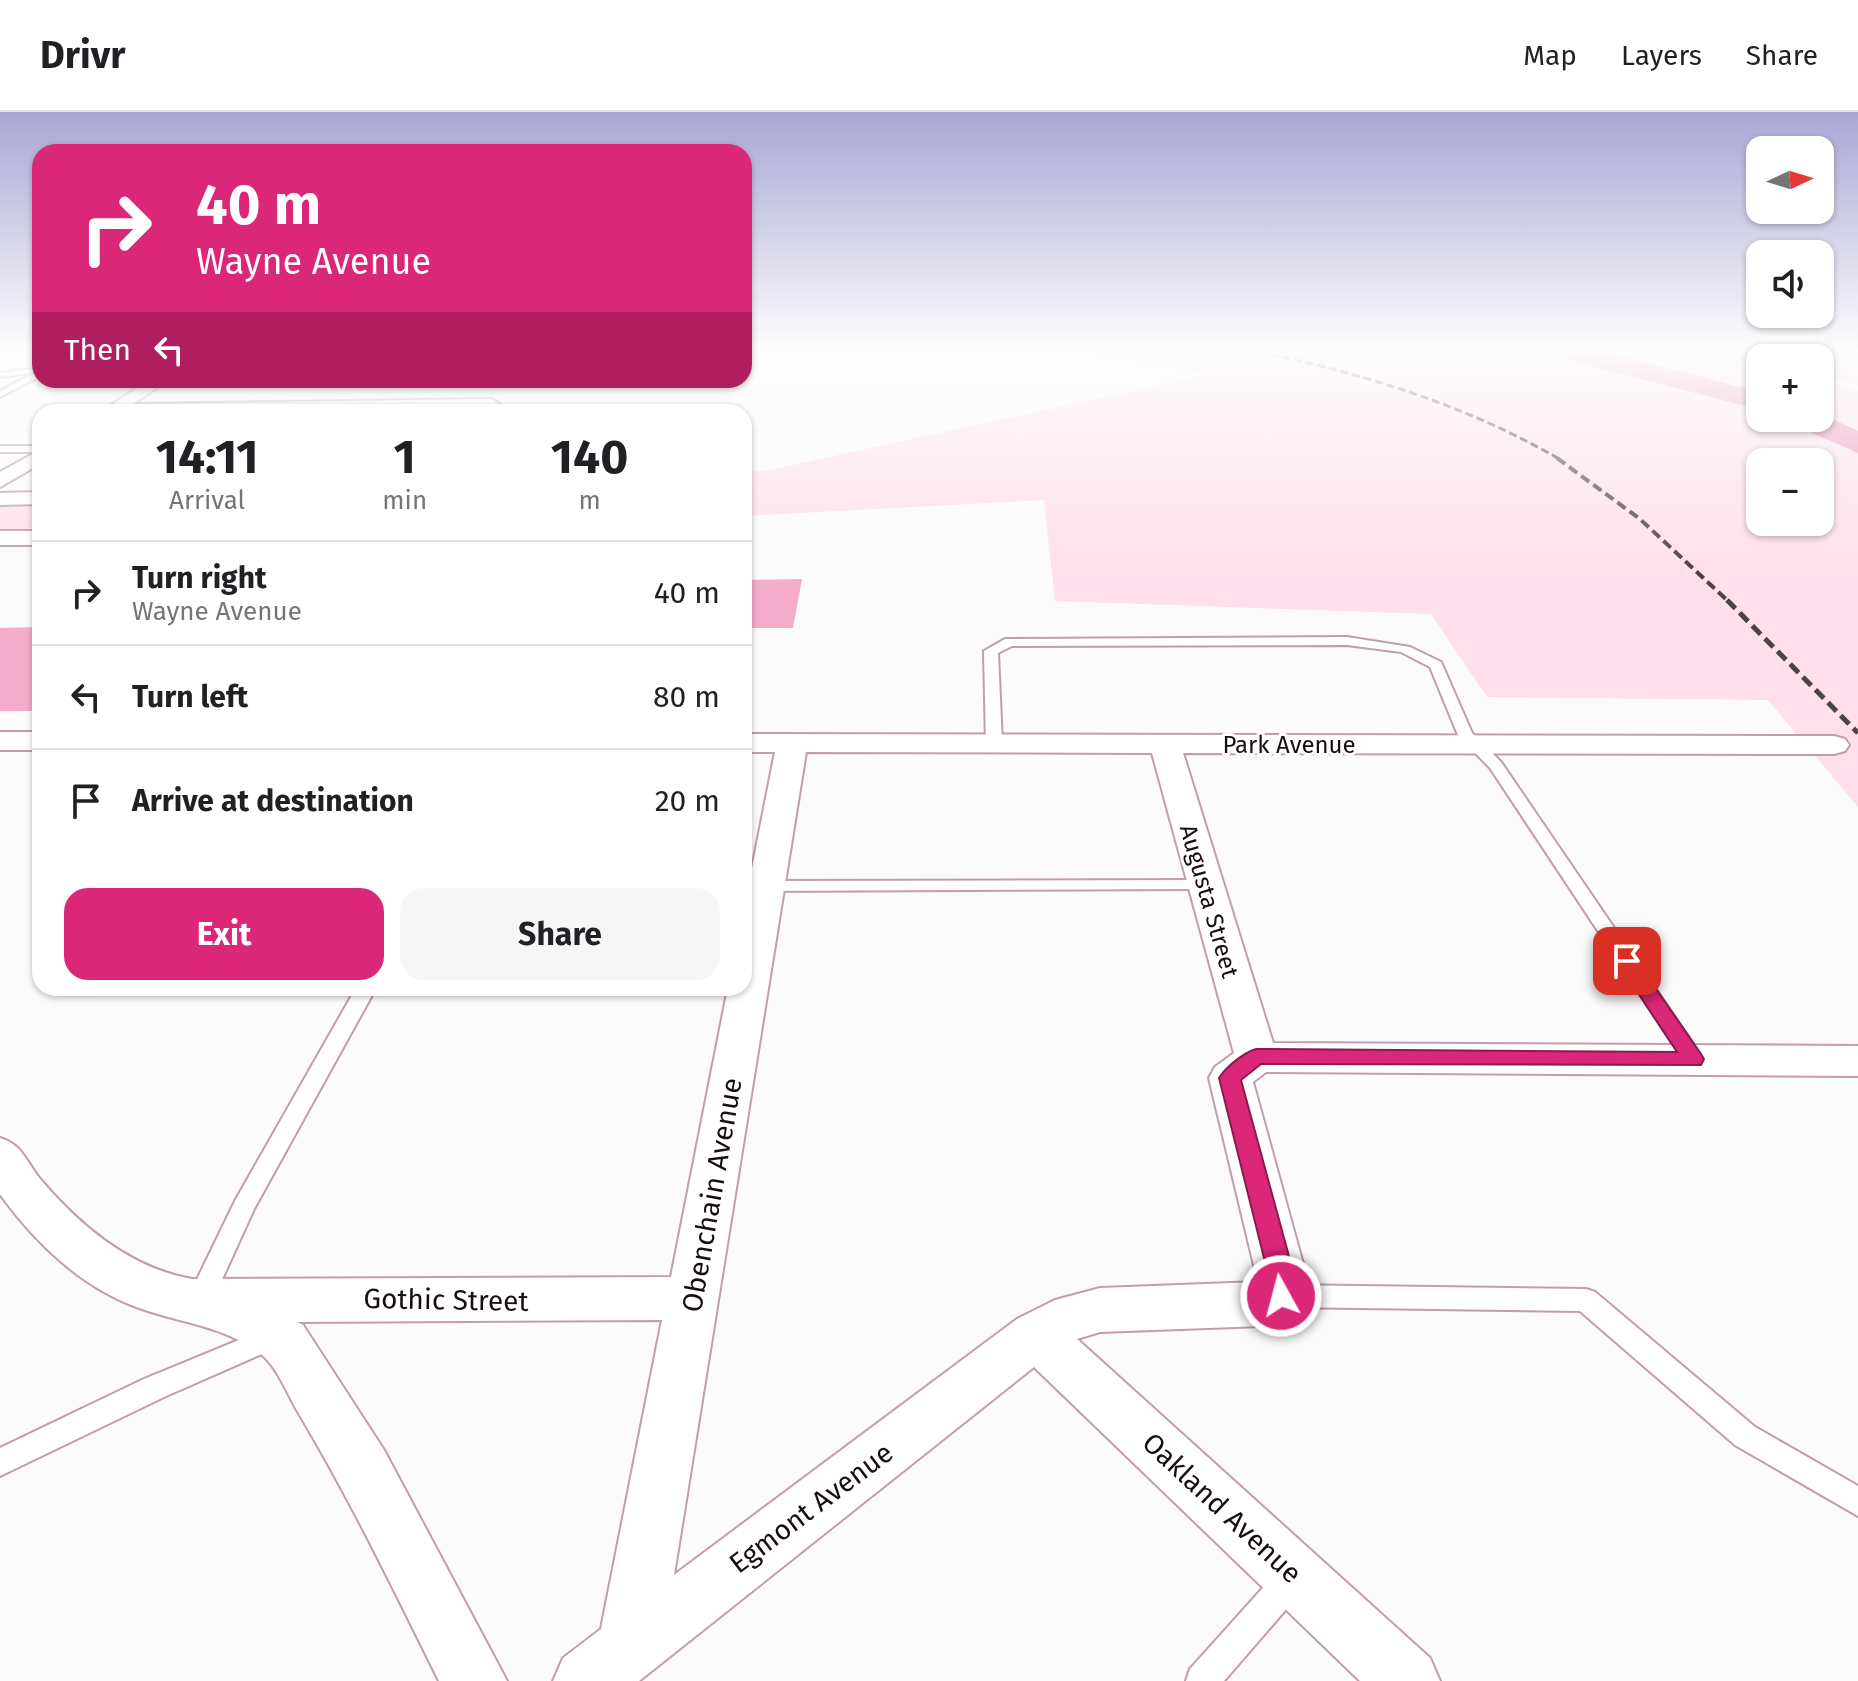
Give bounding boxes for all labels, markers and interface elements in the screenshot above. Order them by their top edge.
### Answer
text: Drivr [40,32,125,78]
text: Map [1523,39,1577,72]
text: Layers [1621,39,1702,72]
text: Share [1746,39,1818,72]
north arrow [1746,136,1834,224]
map controls [1746,136,1834,536]
text: 40 m [196,172,321,239]
icon: right [64,176,168,280]
text: Wayne Avenue [196,240,431,284]
button: sound [1746,240,1834,328]
icon: left [147,328,191,372]
text: Then [64,332,131,368]
button: + [1746,344,1834,432]
text: 14:11 [156,428,259,486]
text: 1 [394,428,416,486]
text: 140 [551,428,628,486]
button: − [1746,448,1834,536]
text: Arrival [169,485,245,516]
text: min [382,485,427,516]
text: m [578,485,601,516]
text: Turn right [132,560,267,596]
icon: right [64,571,108,615]
text: 40 m [654,575,720,611]
text: Wayne Avenue [132,596,302,627]
icon: left [64,675,108,719]
text: Turn left [132,679,248,715]
text: 80 m [653,679,720,715]
street label: Park Avenue [1222,731,1356,759]
icon: arrive [64,779,108,823]
text: Arrive at destination [132,783,414,819]
text: 20 m [655,783,720,819]
street label: Augusta Street [1174,821,1244,981]
button: Exit [64,888,384,980]
button: Share [400,888,720,980]
pin [1593,927,1661,995]
icon: arrive [1605,939,1649,983]
street label: Obenchain Avenue [675,1075,749,1315]
position arrow [1239,1254,1323,1338]
street label: Gothic Street [363,1282,530,1318]
street label: Oakland Avenue [1136,1426,1308,1590]
street label: Egmont Avenue [723,1436,899,1580]

